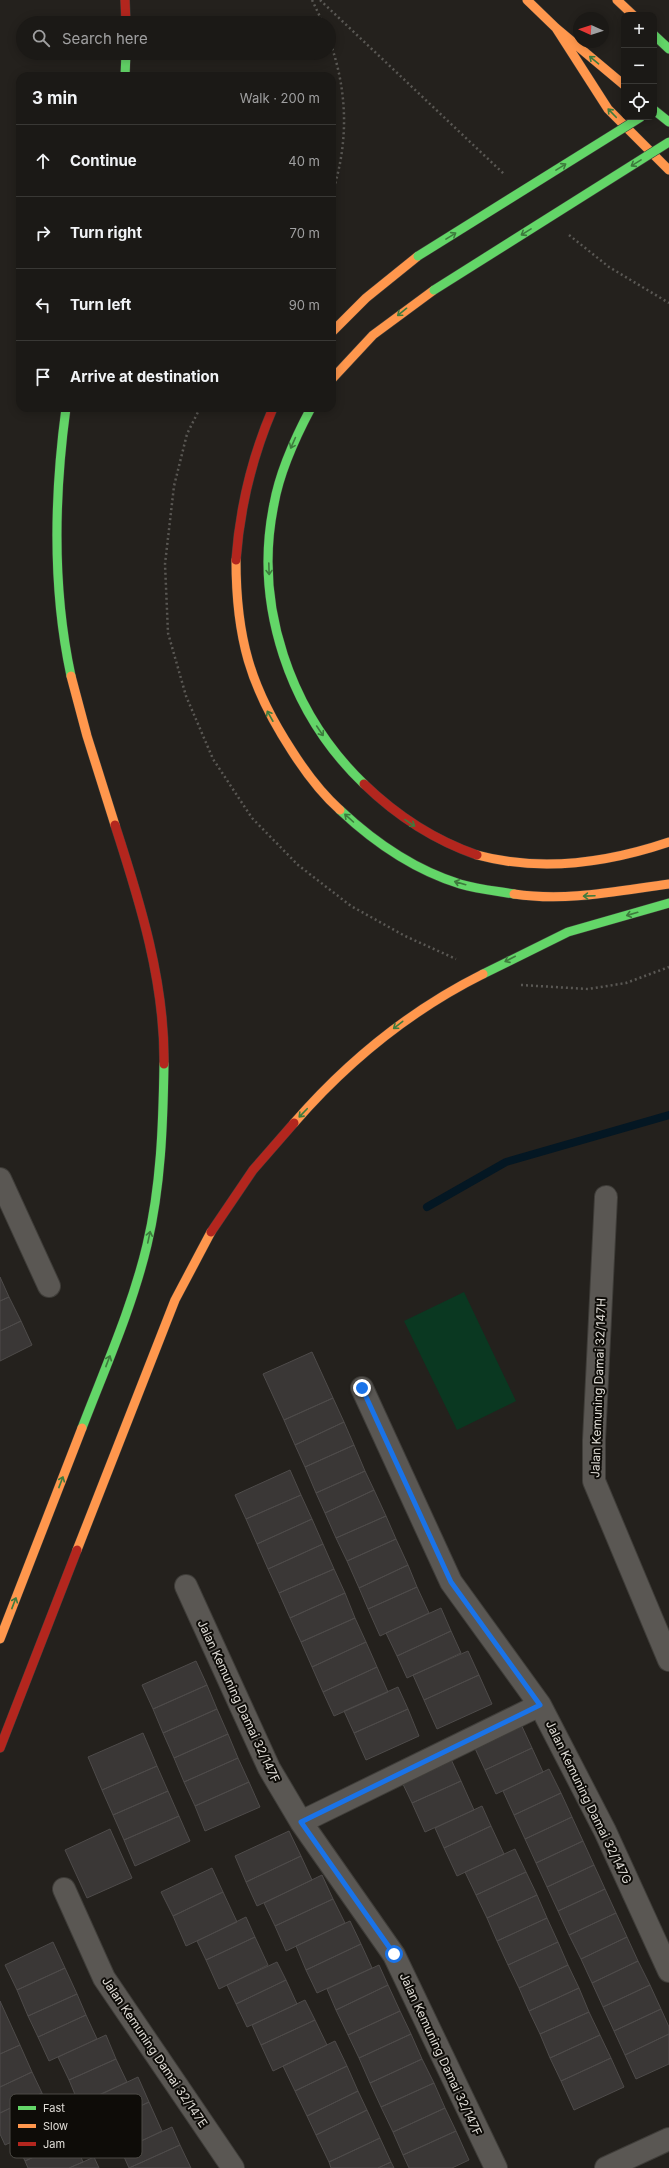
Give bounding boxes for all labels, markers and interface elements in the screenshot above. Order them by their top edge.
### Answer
north arrow [573,12,609,48]
map controls [621,12,657,120]
button: + [621,12,657,48]
search box [16,16,336,60]
icon: search [30,27,52,49]
text: Search here [62,29,148,48]
button: − [621,48,657,84]
one-way arrow [589,55,599,64]
button: locate [621,84,657,120]
text: 3 min [32,88,78,108]
text: Walk · 200 m [240,90,320,106]
one-way arrow [607,108,617,118]
icon: ahead [32,150,54,172]
text: Continue [70,151,137,170]
text: 40 m [288,153,320,169]
one-way arrow [631,159,642,167]
one-way arrow [555,162,567,170]
icon: right [32,222,54,244]
text: Turn right [70,223,142,242]
text: 70 m [290,225,320,241]
one-way arrow [521,228,532,236]
one-way arrow [445,231,457,239]
icon: left [32,294,54,316]
text: Turn left [70,295,131,314]
text: 90 m [289,297,320,313]
one-way arrow [397,308,408,317]
icon: arrive [32,366,54,388]
text: Arrive at destination [70,367,219,386]
one-way arrow [289,436,296,448]
one-way arrow [265,562,273,575]
one-way arrow [266,710,273,722]
one-way arrow [316,725,324,737]
one-way arrow [344,814,354,823]
one-way arrow [404,819,415,827]
one-way arrow [454,879,467,886]
one-way arrow [583,892,596,900]
one-way arrow [625,911,638,918]
one-way arrow [505,956,517,964]
one-way arrow [393,1021,404,1029]
one-way arrow [298,1108,307,1118]
one-way arrow [145,1231,153,1244]
street label: Jalan Kemuning Damai 32/147H [587,1298,609,1478]
one-way arrow [105,1355,112,1367]
route end [353,1379,371,1397]
one-way arrow [58,1476,66,1488]
one-way arrow [11,1598,19,1610]
street label: Jalan Kemuning Damai 32/147F [195,1617,283,1785]
street label: Jalan Kemuning Damai 32/147G [543,1718,635,1886]
route start [385,1945,403,1963]
street label: Jalan Kemuning Damai 32/147F [397,1970,485,2138]
street label: Jalan Kemuning Damai 32/147E [99,1974,211,2130]
legend [10,2094,142,2158]
text: Fast [43,2101,65,2115]
text: Slow [43,2119,68,2133]
text: Jam [43,2137,65,2151]

